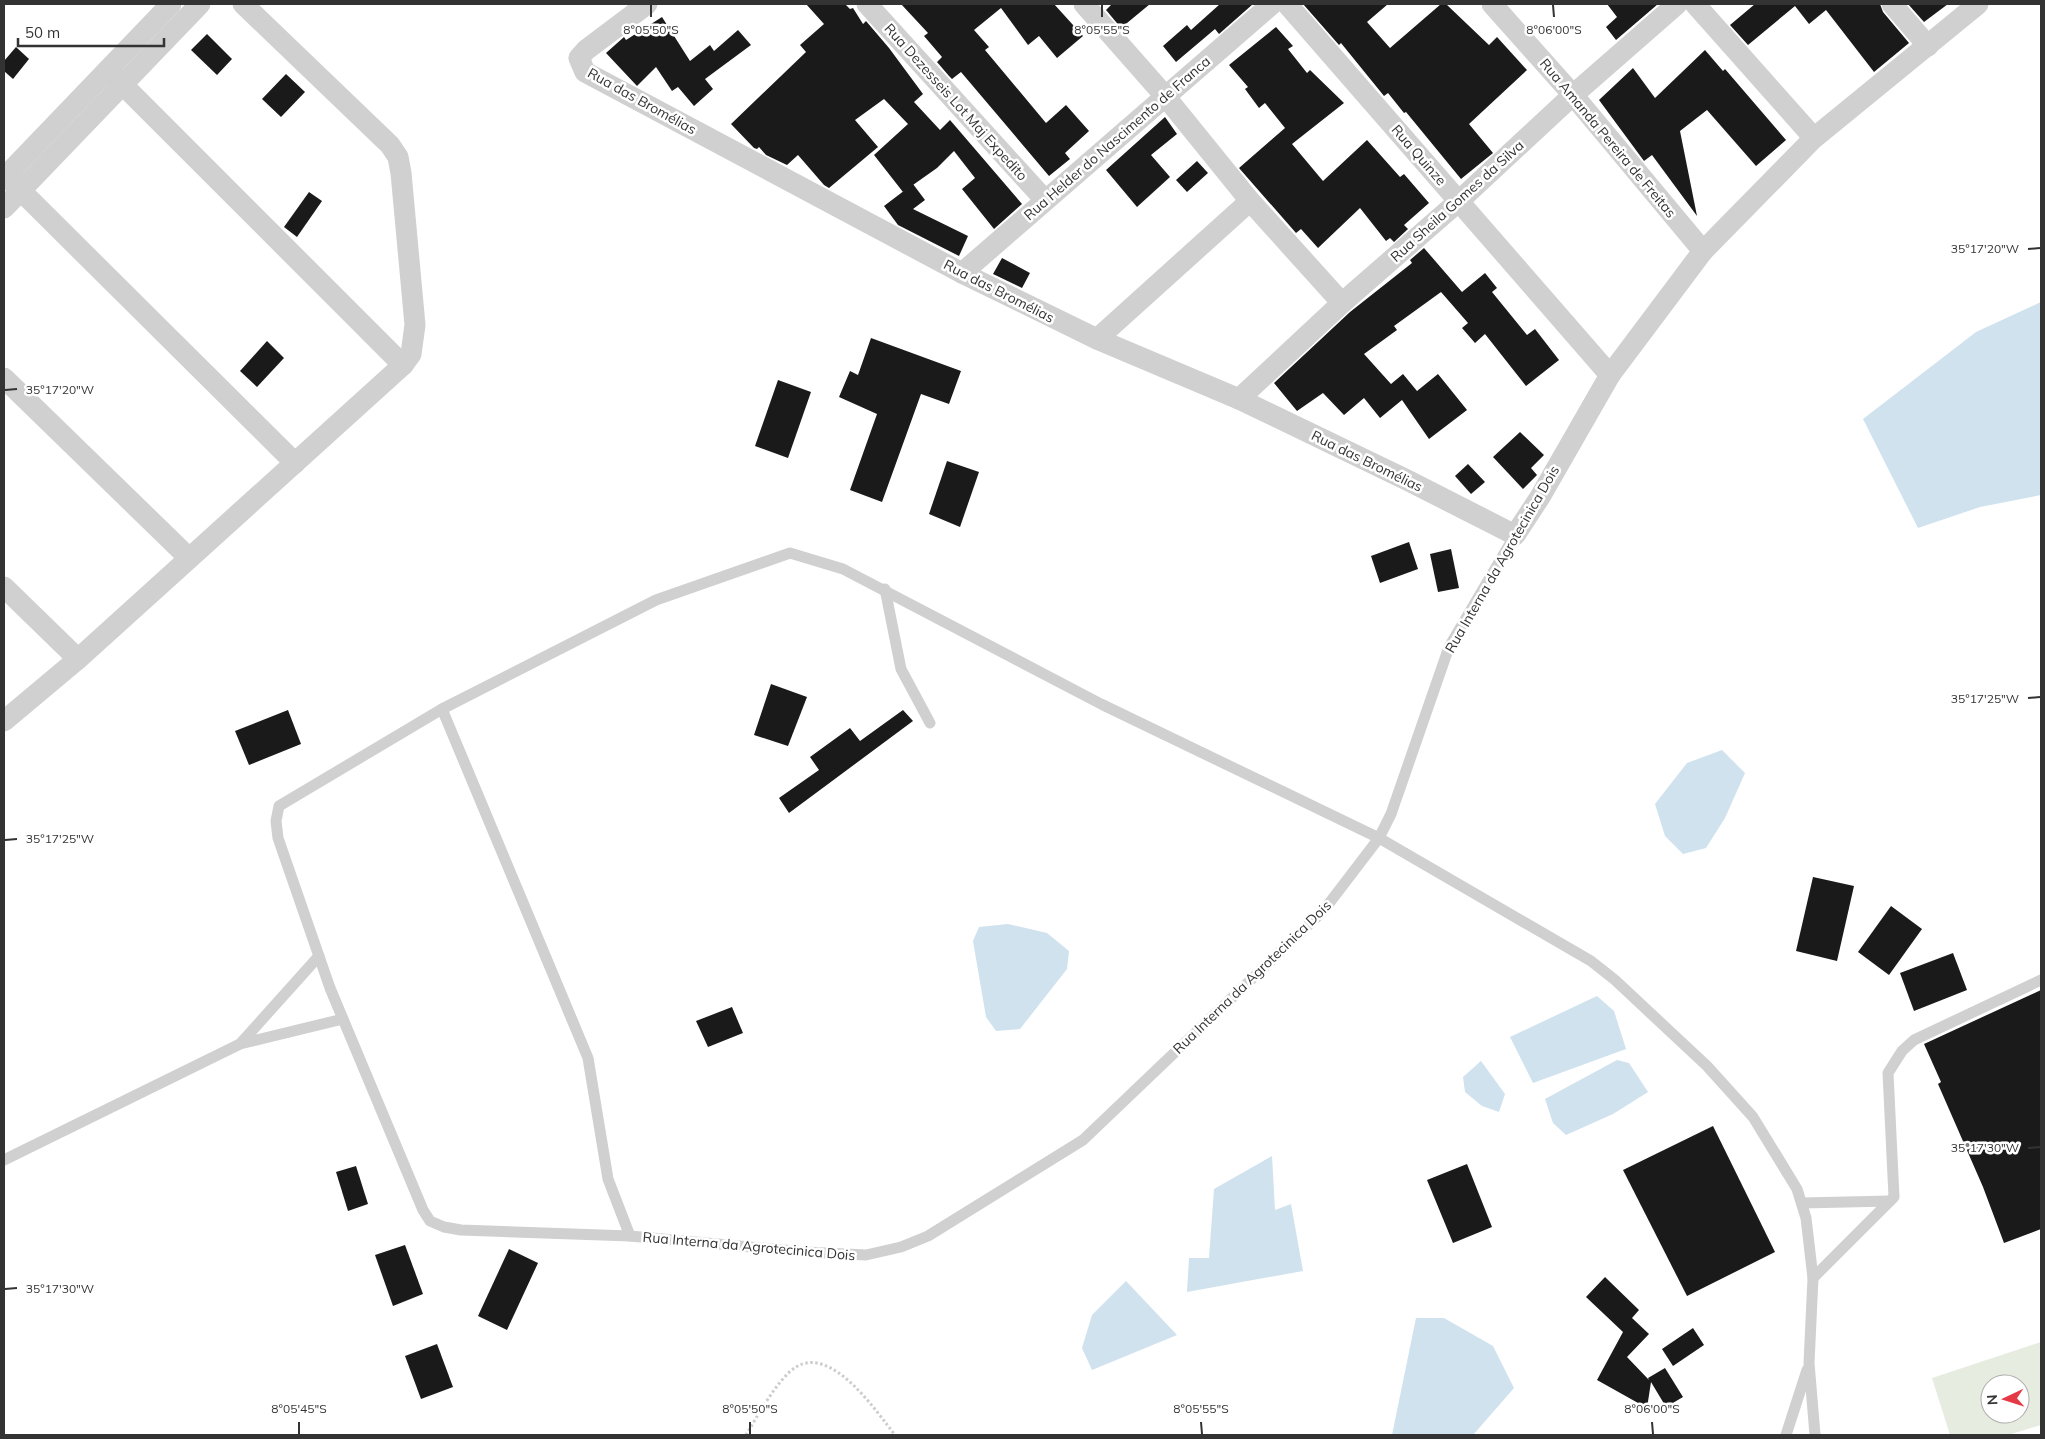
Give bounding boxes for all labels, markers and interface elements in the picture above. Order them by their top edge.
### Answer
scale bar [18,15,164,47]
street label: Rua Dezesseis Lot Maj Expedito [880,20,1032,184]
text: 8°05'50"S [623,22,679,37]
text: 8°05'55"S [1074,22,1130,37]
text: 8°06'00"S [1526,22,1582,37]
text: 50 m [25,23,60,42]
street label: Rua Helder do Nascimento de Franca [1020,52,1214,224]
street label: Rua Amanda Pereira de Freitas [1536,55,1680,221]
street label: Rua das Bromélias [584,64,700,138]
street label: Rua Quinze [1388,121,1450,189]
street label: Rua Sheila Gomes da Silva [1387,136,1527,266]
text: 35°17'20"W [1951,241,2019,256]
street label: Rua das Bromélias [941,255,1057,327]
text: 35°17'20"W [26,382,94,397]
street label: Rua das Bromélias [1308,426,1426,496]
street label: Rua Interna da Agrotecinica Dois [1441,462,1563,656]
text: 35°17'25"W [1951,691,2019,706]
text: 35°17'25"W [26,831,94,846]
street label: Rua Interna da Agrotecinica Dois [1169,896,1335,1058]
text: 35°17'30"W [1951,1140,2019,1155]
street label: Rua Interna da Agrotecinica Dois [642,1228,856,1264]
text: 35°17'30"W [26,1281,94,1296]
north arrow [1980,1374,2030,1424]
text: N [1983,1394,2001,1406]
text: 8°05'45"S [271,1401,327,1416]
text: 8°05'50"S [722,1401,778,1416]
text: 8°05'55"S [1173,1401,1229,1416]
text: 8°06'00"S [1624,1401,1680,1416]

